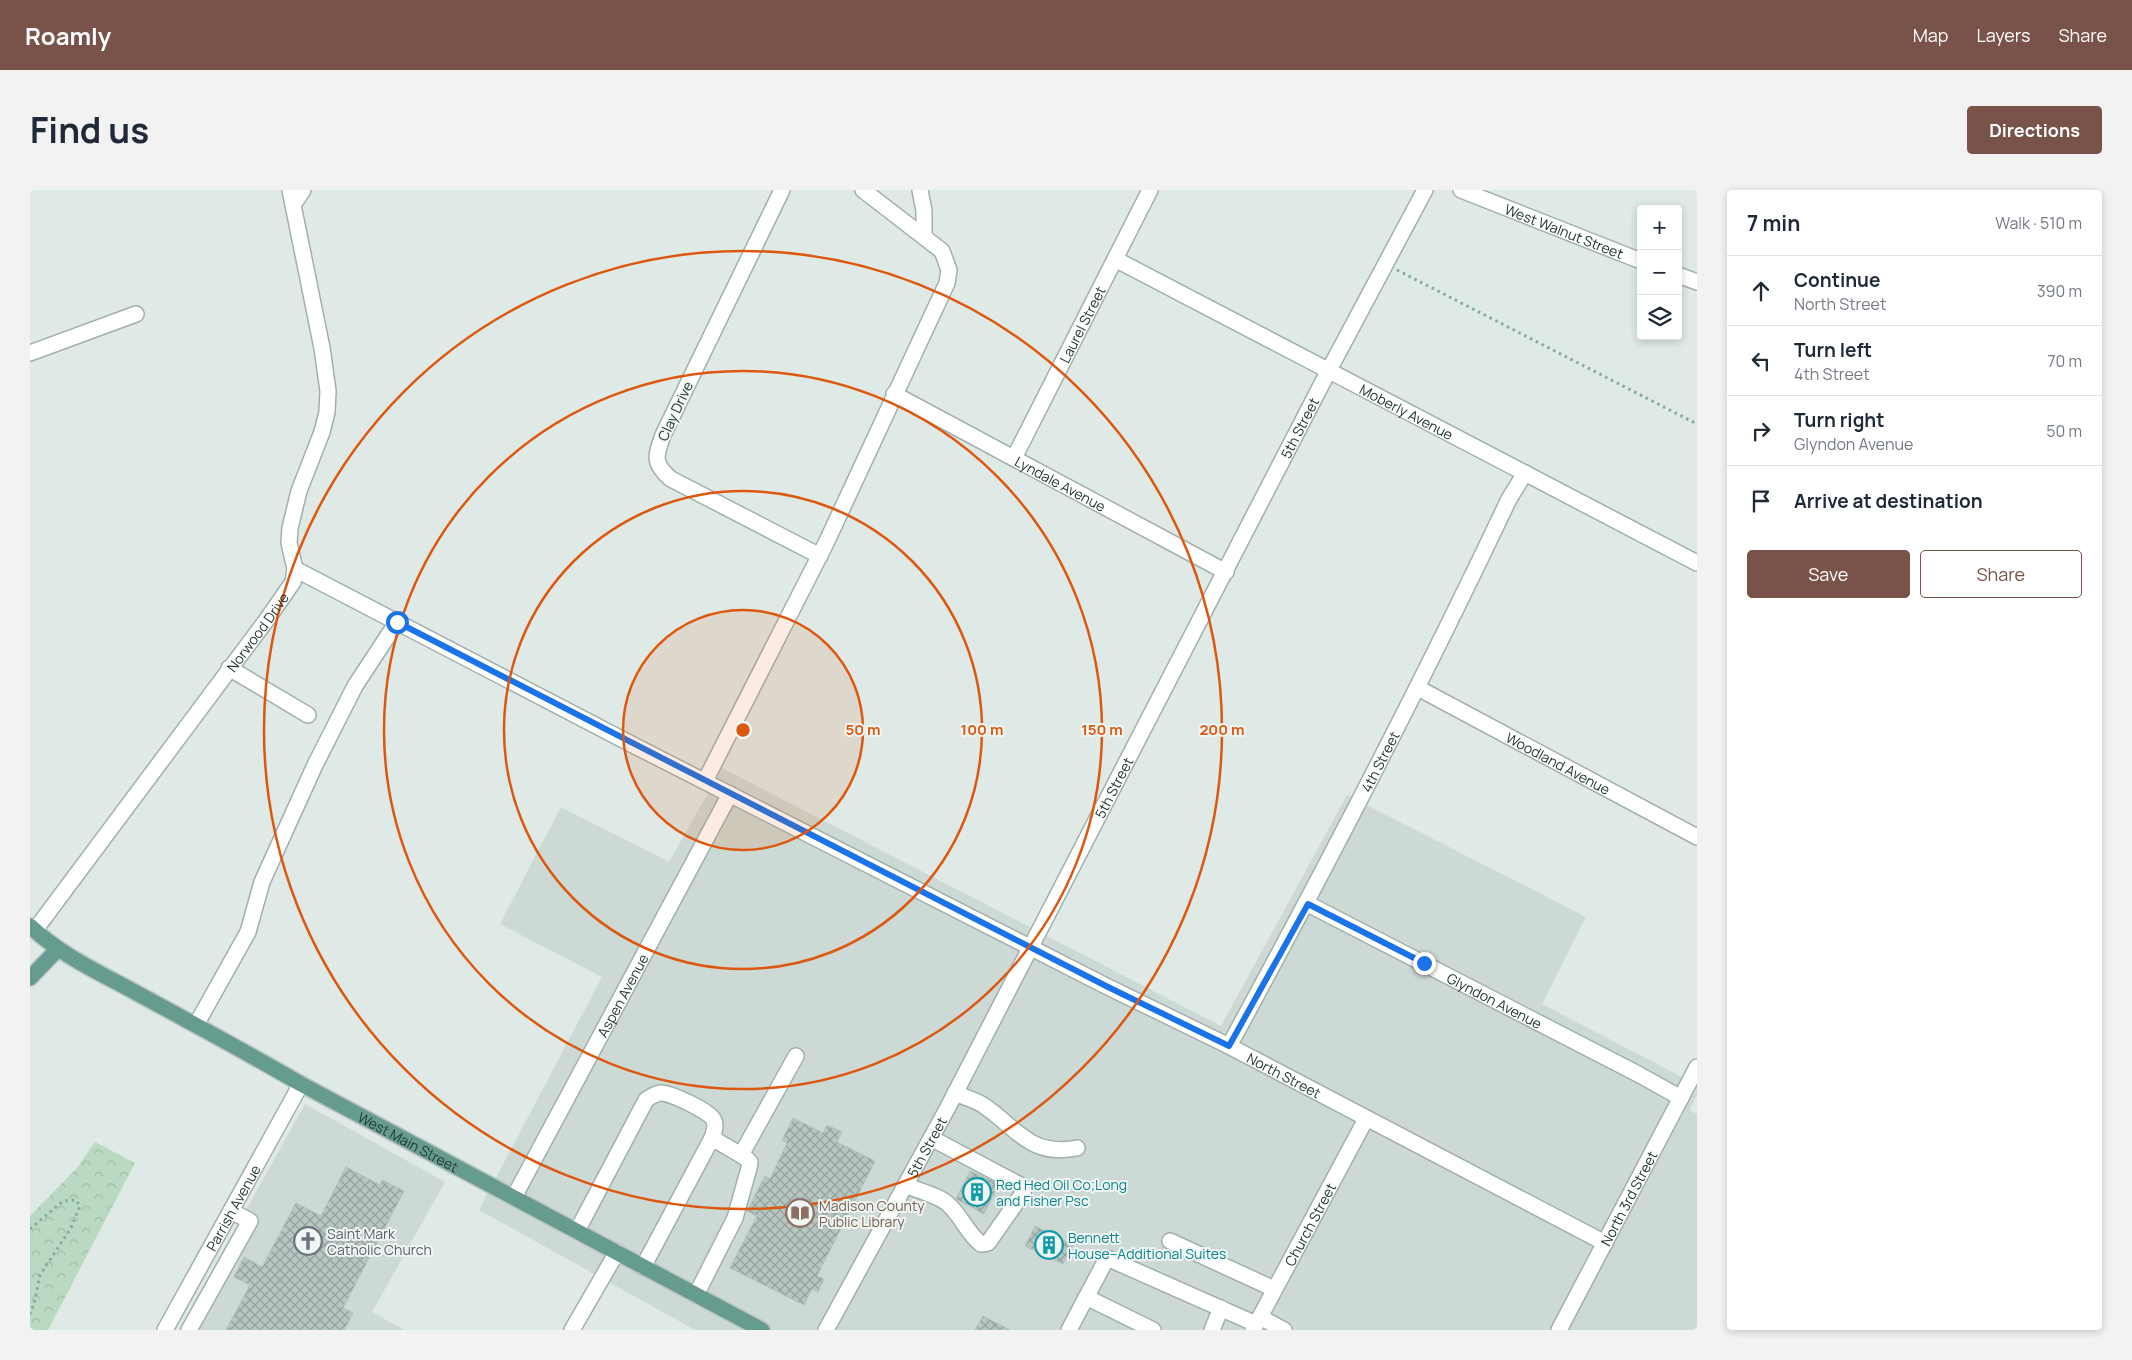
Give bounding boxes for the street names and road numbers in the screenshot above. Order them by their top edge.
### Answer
street label: West Walnut Street [1502,199,1627,263]
street label: Laurel Street [1054,282,1109,366]
street label: Clay Drive [653,378,697,444]
street label: Moberly Avenue [1357,379,1457,444]
street label: 5th Street [1276,394,1323,461]
street label: Lyndale Avenue [1012,451,1109,515]
street label: Norwood Drive [222,588,293,675]
street label: 4th Street [1356,727,1403,795]
street label: Woodland Avenue [1503,727,1614,799]
street label: 5th Street [1090,753,1137,821]
street label: Aspen Avenue [592,950,652,1040]
street label: Glyndon Avenue [1444,968,1545,1033]
street label: North Street [1244,1048,1325,1102]
street label: West Main Street [355,1107,462,1176]
street label: 5th Street [902,1113,951,1180]
street label: North 3rd Street [1596,1147,1661,1249]
street label: Parrish Avenue [201,1161,264,1254]
street label: Church Street [1280,1179,1340,1269]

